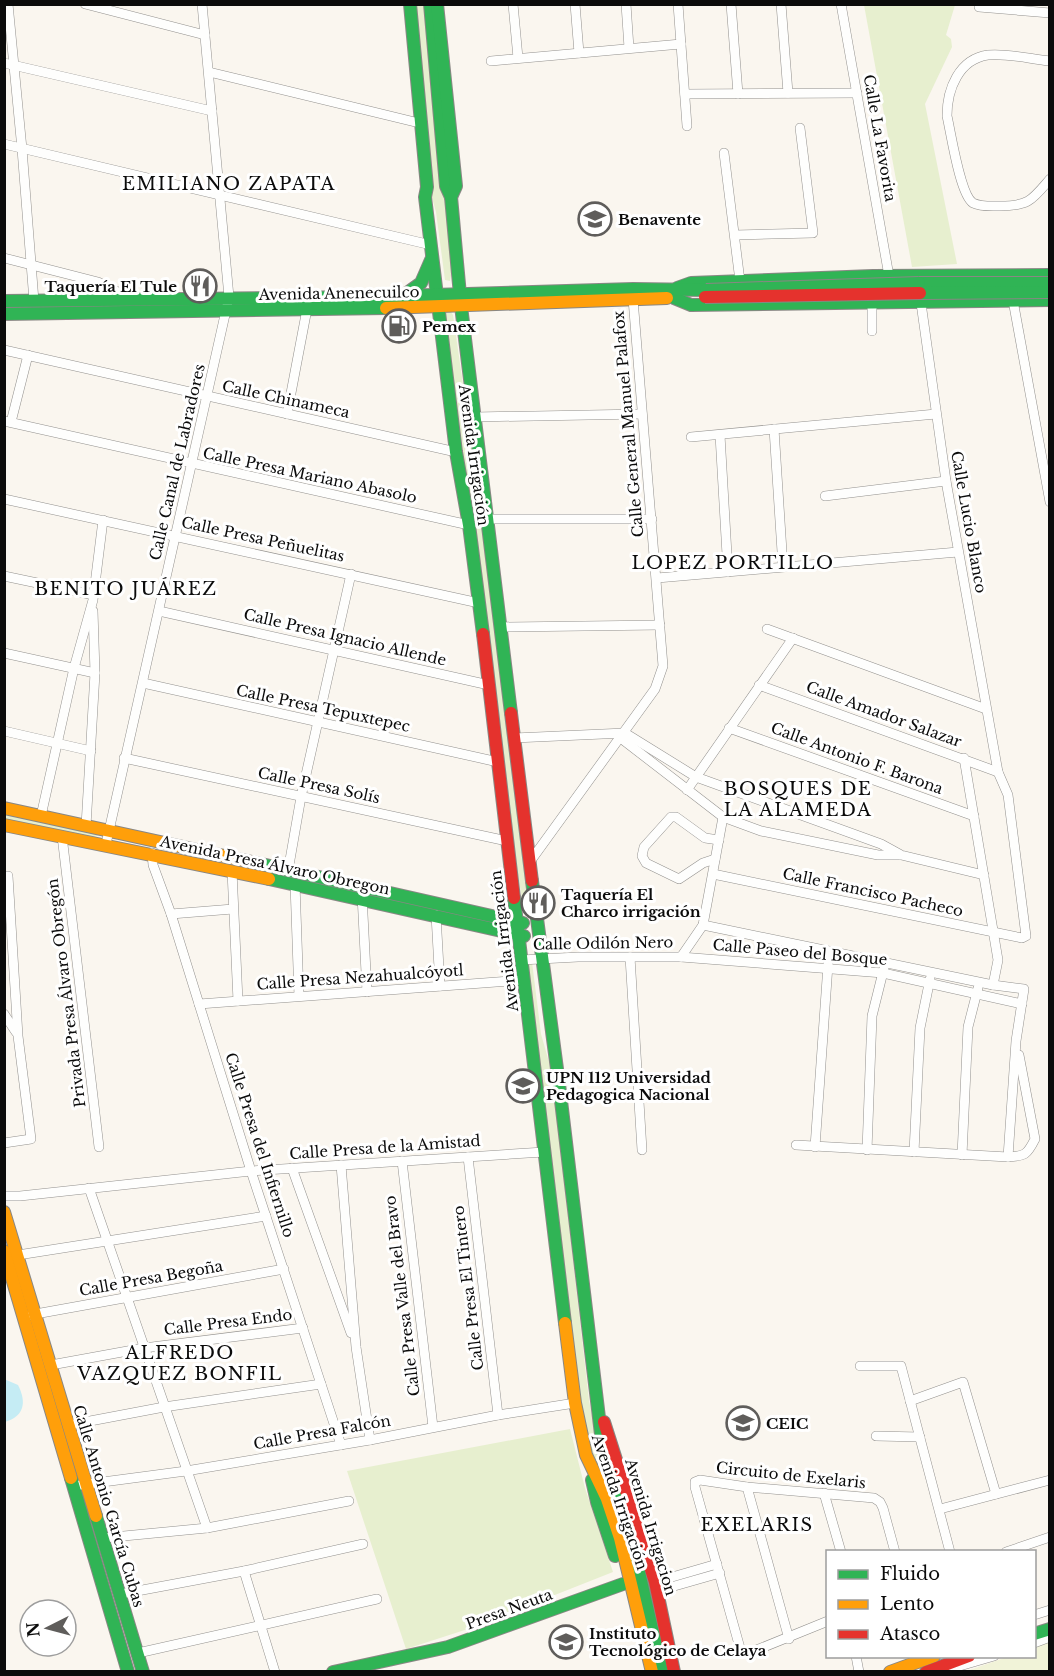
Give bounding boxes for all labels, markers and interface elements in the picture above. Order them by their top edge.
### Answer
street label: Calle La Favorita [859,73,901,204]
district label: EMILIANO ZAPATA [122,173,336,195]
school or university icon: Benavente [577,201,613,237]
place label: Benavente [618,210,701,229]
restaurant icon: Taquería El Tule [182,268,218,304]
place label: Taquería El Tule [44,277,177,296]
street label: Avenida Anenecuilco [257,282,420,304]
fuel station icon: Pemex [381,308,417,344]
street label: Calle General Manuel Palafox [609,310,647,538]
place label: Pemex [422,317,476,336]
street label: Calle Canal de Labradores [145,362,209,562]
street label: Calle Chinameca [220,376,352,422]
street label: Avenida Irrigación [455,382,493,527]
street label: Calle Presa Mariano Abasolo [201,443,419,507]
street label: Calle Lucio Blanco [947,449,991,595]
street label: Calle Presa Peñuelitas [180,512,347,566]
district label: LOPEZ PORTILLO [631,552,835,574]
district label: BENITO JUÁREZ [34,577,218,600]
street label: Calle Presa Ignacio Allende [242,604,448,670]
street label: Calle Amador Salazar [804,677,965,751]
street label: Calle Presa Tepuxtepec [234,680,412,736]
street label: Calle Antonio F. Barona [768,718,946,798]
street label: Calle Presa Solís [256,763,382,807]
district label: BOSQUES DE LA ALAMEDA [724,778,872,821]
street label: Avenida Presa Álvaro Obregon [158,831,391,899]
street label: Calle Francisco Pacheco [781,864,965,920]
street label: Avenida Irrigación [486,869,522,1014]
street label: Privada Presa Álvaro Obregón [43,878,89,1108]
restaurant icon: Taquería El Charco irrigación [520,885,556,921]
place label: Taquería El Charco irrigación [561,885,701,921]
street label: Calle Odilón Nero [533,932,673,954]
street label: Calle Paseo del Bosque [712,935,888,969]
street label: Calle Presa Nezahualcóyotl [256,960,464,994]
street label: Calle Presa del Infiernillo [221,1050,299,1240]
school or university icon: UPN 112 Universidad Pedagogica Nacional [505,1068,541,1104]
place label: UPN 112 Universidad Pedagogica Nacional [546,1068,712,1104]
street label: Calle Presa de la Amistad [289,1131,481,1163]
street label: Calle Presa Valle del Bravo [380,1194,424,1397]
street label: Calle Presa El Tintero [448,1204,488,1371]
street label: Calle Presa Begoña [78,1256,225,1300]
street label: Calle Presa Endo [163,1305,294,1339]
district label: ALFREDO VAZQUEZ BONFIL [76,1342,283,1385]
street label: Calle Antonio García Cubas [69,1403,149,1610]
school or university icon: CEIC [725,1405,761,1441]
street label: Calle Presa Falcón [252,1411,392,1453]
place label: CEIC [766,1414,808,1433]
street label: Avenida Irrigación [588,1431,652,1572]
street label: Avenida Irrigacion [621,1455,681,1598]
street label: Circuito de Exelaris [715,1458,867,1492]
district label: EXELARIS [700,1514,814,1536]
legend [826,1550,1036,1658]
text: Fluido [880,1563,940,1585]
street label: Presa Neuta [463,1584,556,1633]
text: Lento [880,1593,934,1615]
north arrow [18,1598,78,1658]
text: N [22,1621,44,1638]
text: Atasco [879,1623,940,1645]
school or university icon: Instituto Tecnológico de Celaya [548,1624,584,1660]
place label: Instituto Tecnológico de Celaya [589,1624,767,1660]

